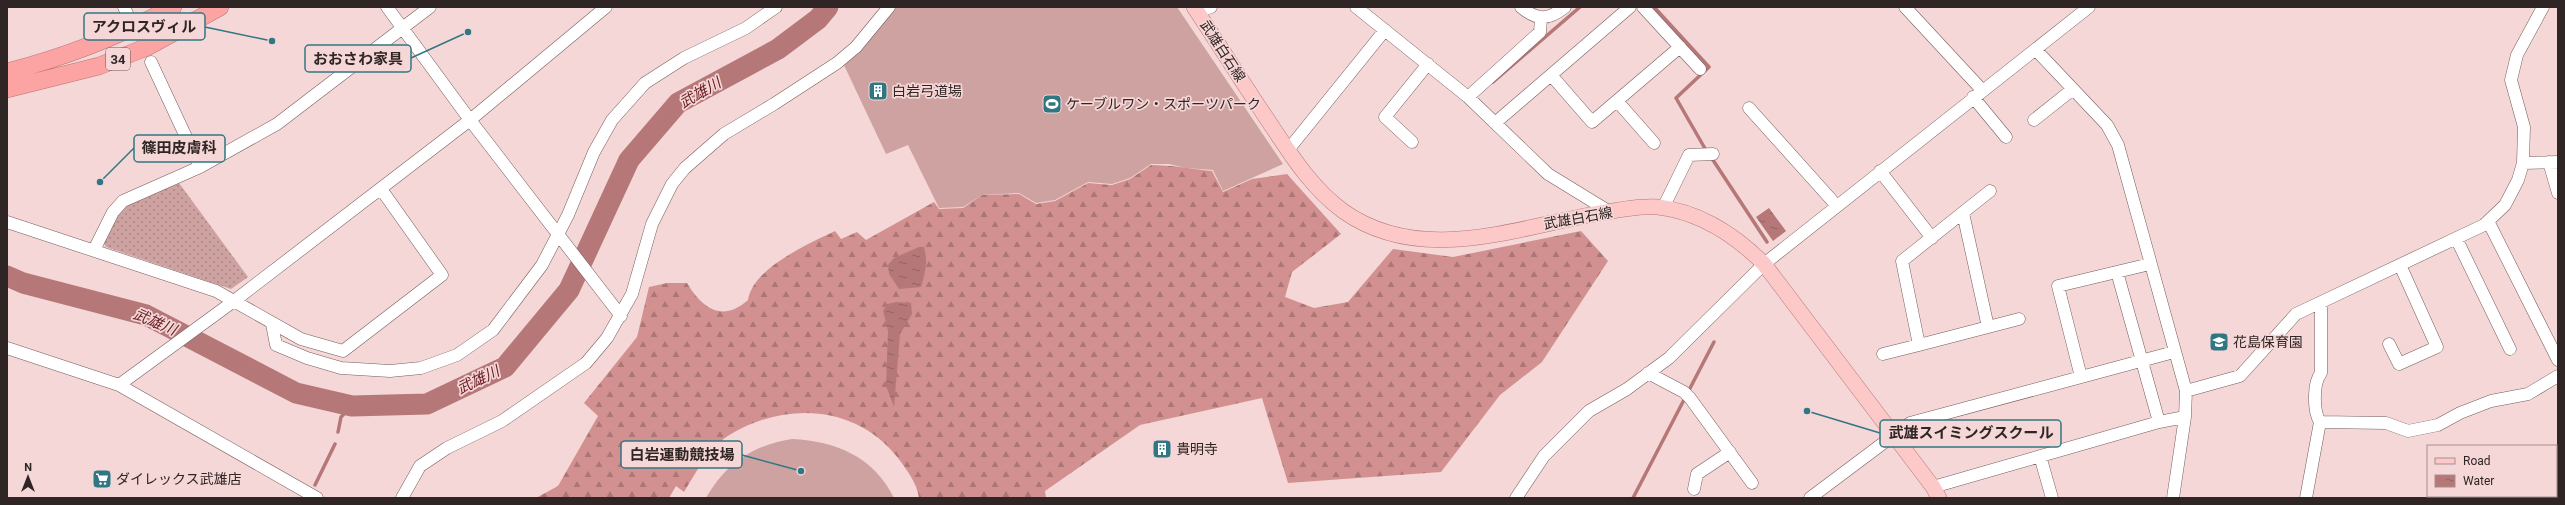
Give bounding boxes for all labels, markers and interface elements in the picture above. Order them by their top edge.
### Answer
callout: アクロスヴィル [84,13,205,40]
street label: 武雄白石線 [1197,17,1249,85]
text: アクロスヴィル [92,18,196,36]
callout: おおさわ家具 [305,45,411,72]
road number: 34 [106,48,130,70]
text: おおさわ家具 [313,50,403,68]
water label: 武雄川 [676,73,726,112]
building icon: 白岩弓道場 [867,80,889,102]
place label: 白岩弓道場 [892,83,962,99]
sports icon: ケーブルワン・スポーツパーク [1041,93,1063,115]
place label: ケーブルワン・スポーツパーク [1066,96,1261,112]
callout: 篠田皮膚科 [134,135,225,162]
text: 篠田皮膚科 [141,139,217,157]
street label: 武雄白石線 [1542,204,1614,232]
water label: 武雄川 [131,305,181,340]
school or university icon: 花島保育園 [2208,331,2230,353]
place label: 花島保育園 [2233,334,2303,350]
water label: 武雄川 [454,361,504,398]
callout: 武雄スイミングスクール [1880,420,2061,447]
text: 武雄スイミングスクール [1888,424,2054,442]
building icon: 貴明寺 [1151,438,1173,460]
callout: 白岩運動競技場 [621,441,742,468]
place label: 貴明寺 [1176,441,1218,457]
legend [2427,445,2557,497]
text: 白岩運動競技場 [629,446,735,464]
text: Road [2463,454,2491,468]
north arrow [8,457,48,497]
text: N [24,461,32,474]
supermarket icon: ダイレックス武雄店 [91,468,113,490]
place label: ダイレックス武雄店 [116,471,242,487]
text: Water [2463,474,2494,488]

